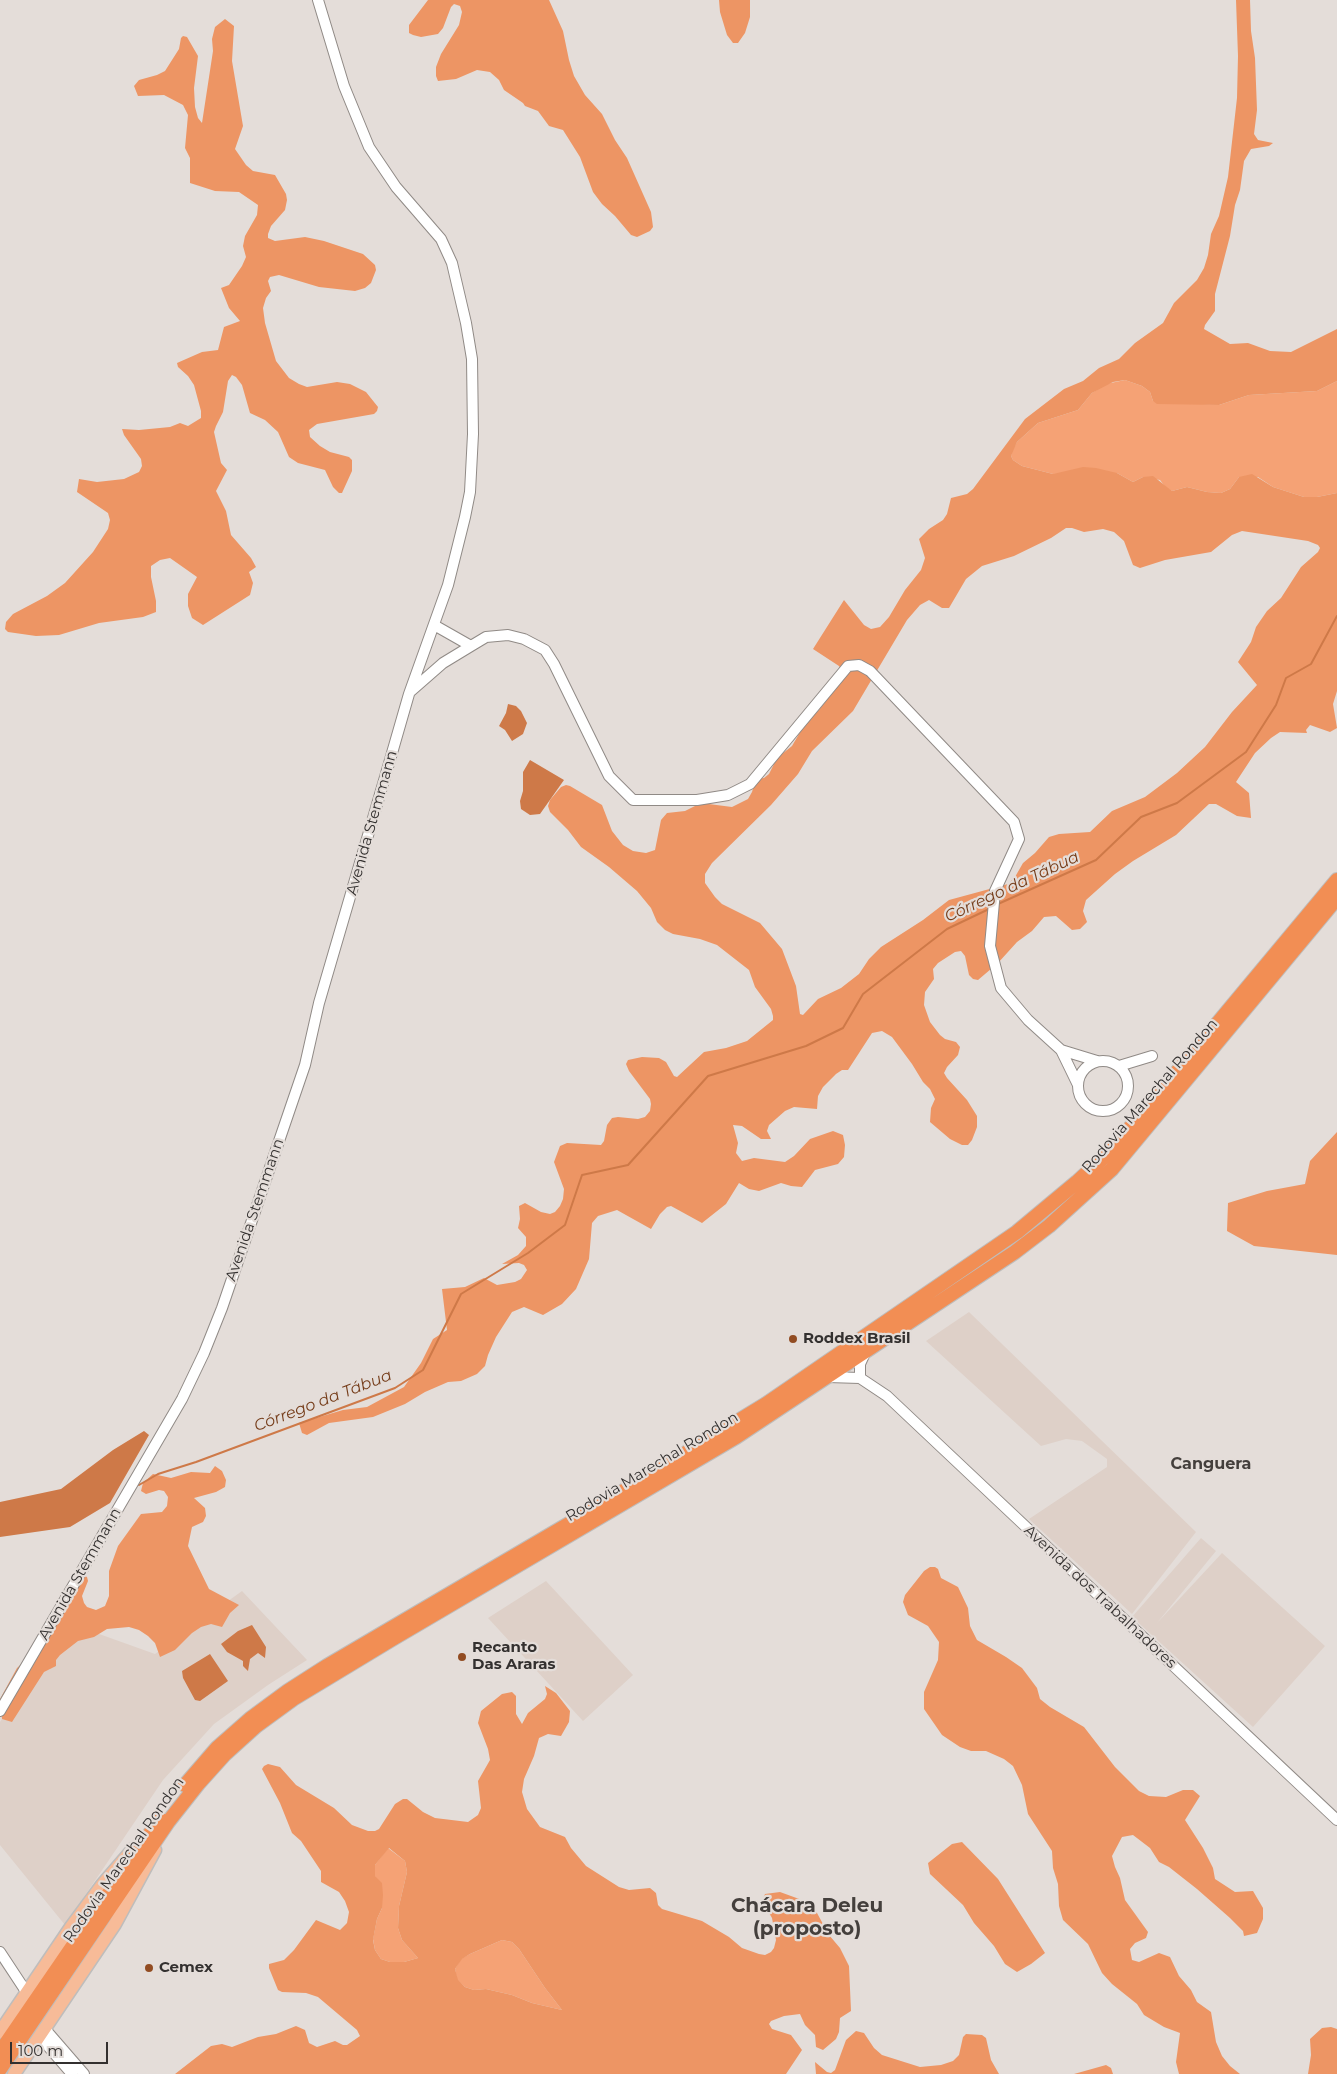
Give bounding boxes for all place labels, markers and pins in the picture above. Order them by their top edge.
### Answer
place label: Roddex Brasil [803,1330,911,1348]
marker: Roddex Brasil [787,1333,799,1345]
place label: Recanto Das Araras [472,1639,556,1674]
marker: Recanto Das Araras [456,1651,468,1663]
place label: Cemex [159,1959,213,1977]
marker: Cemex [143,1962,155,1974]

